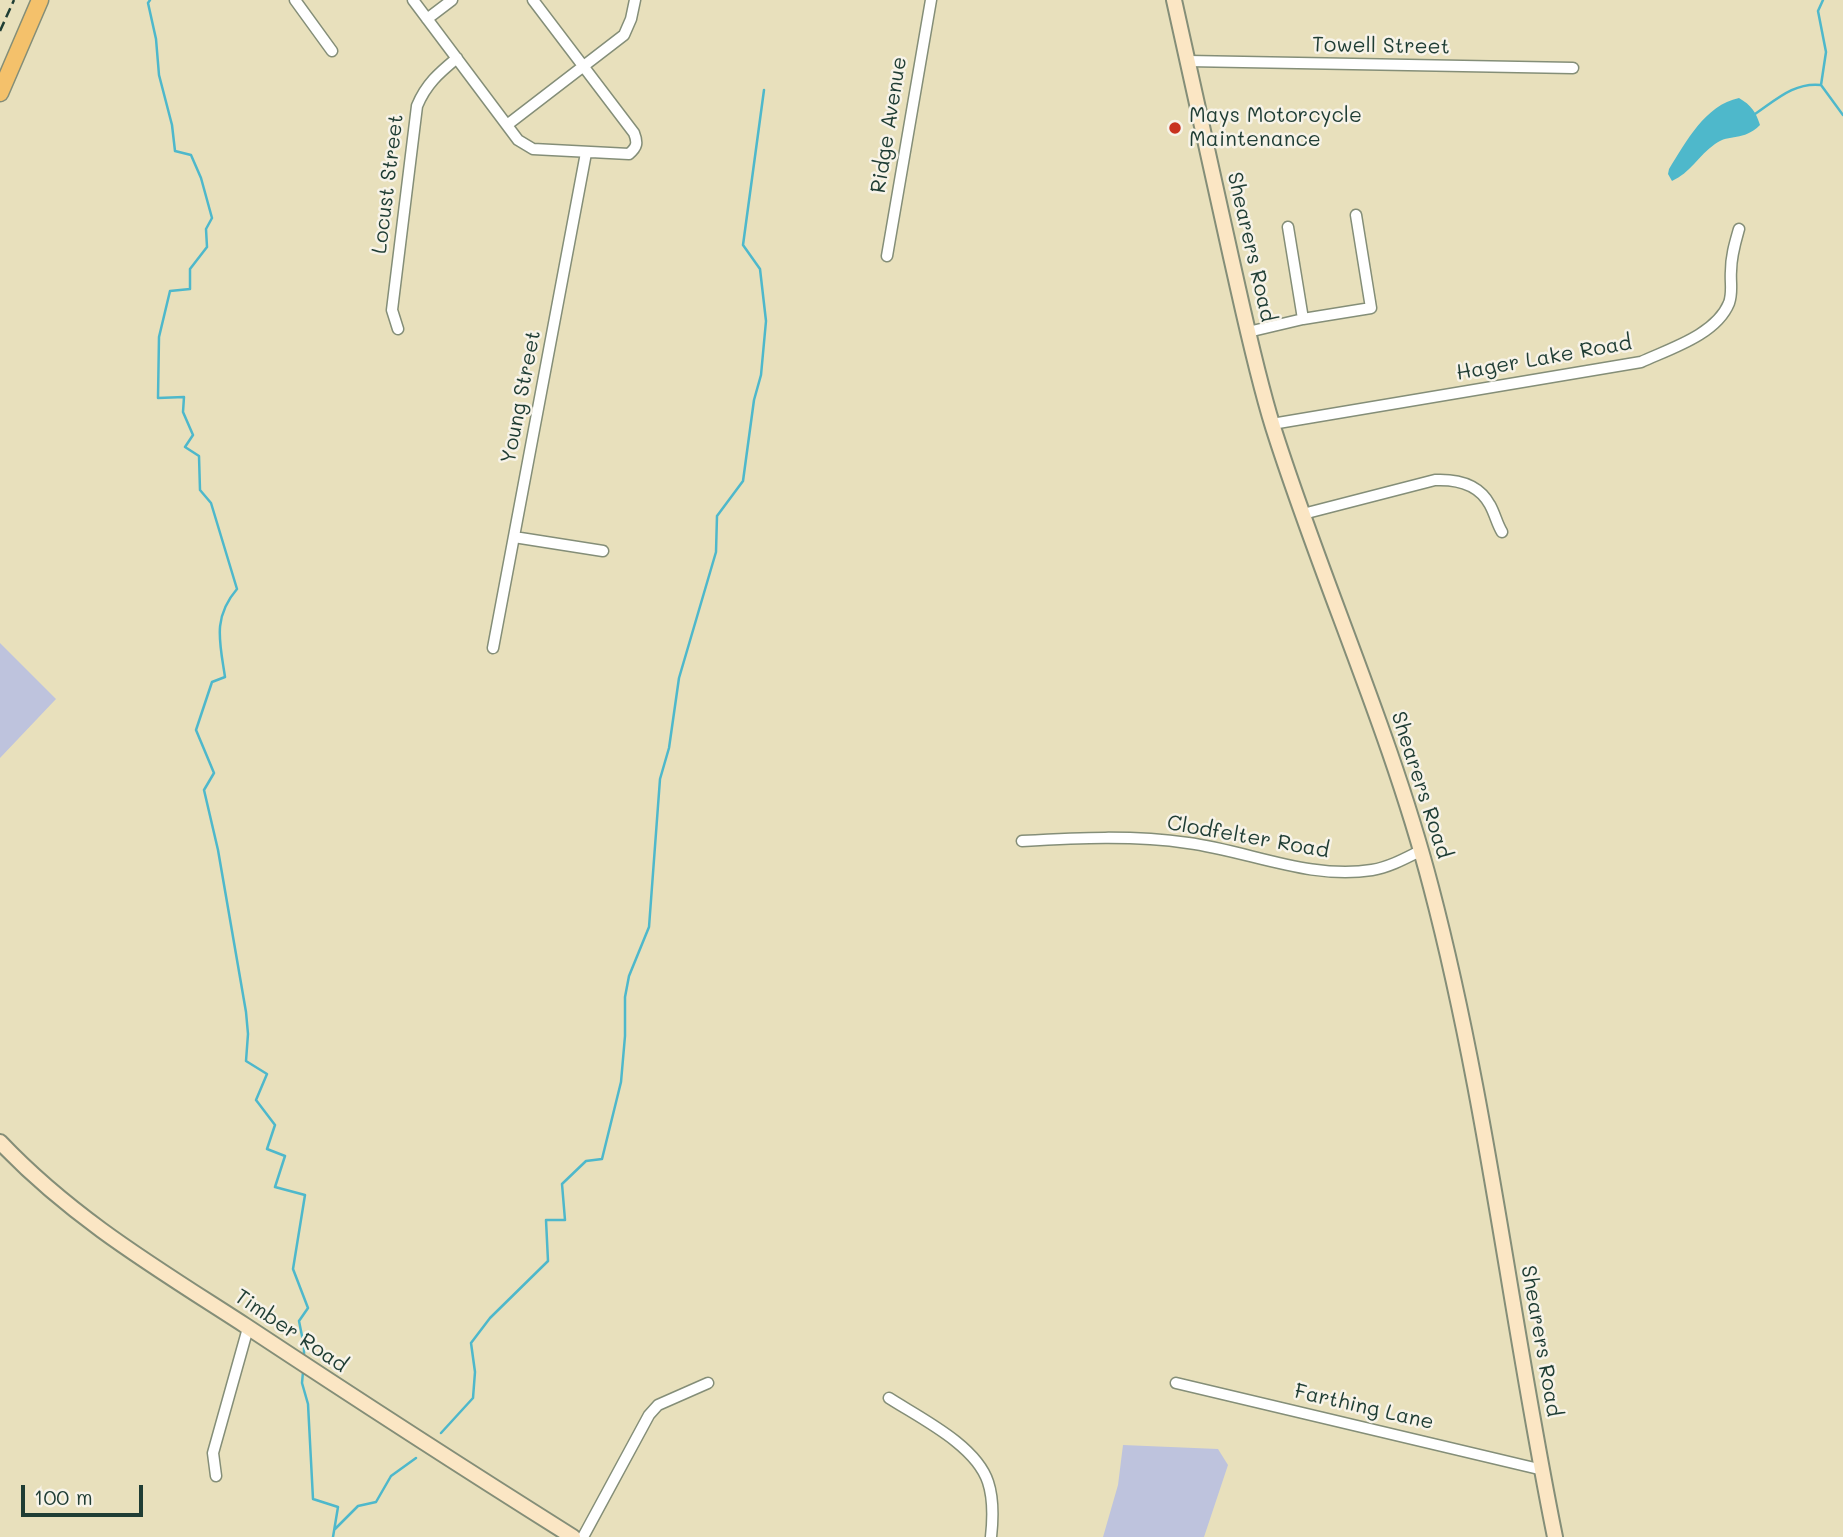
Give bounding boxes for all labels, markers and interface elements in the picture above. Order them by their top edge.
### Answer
street label: Towell Street [1312,32,1450,60]
street label: Ridge Avenue [866,55,912,195]
place label: Mays Motorcycle Maintenance [1189,103,1362,153]
street label: Locust Street [367,113,409,255]
marker: Mays Motorcycle Maintenance [1167,120,1183,136]
street label: Shearers Road [1222,170,1280,324]
street label: Young Street [496,328,546,466]
street label: Hager Lake Road [1454,330,1634,386]
street label: Shearers Road [1385,708,1457,862]
street label: Clodfelter Road [1165,810,1331,864]
street label: Shearers Road [1515,1263,1567,1419]
street label: Timber Road [230,1284,352,1378]
street label: Farthing Lane [1292,1379,1436,1435]
scale bar [24,1470,147,1514]
text: 100 m [34,1483,93,1510]

